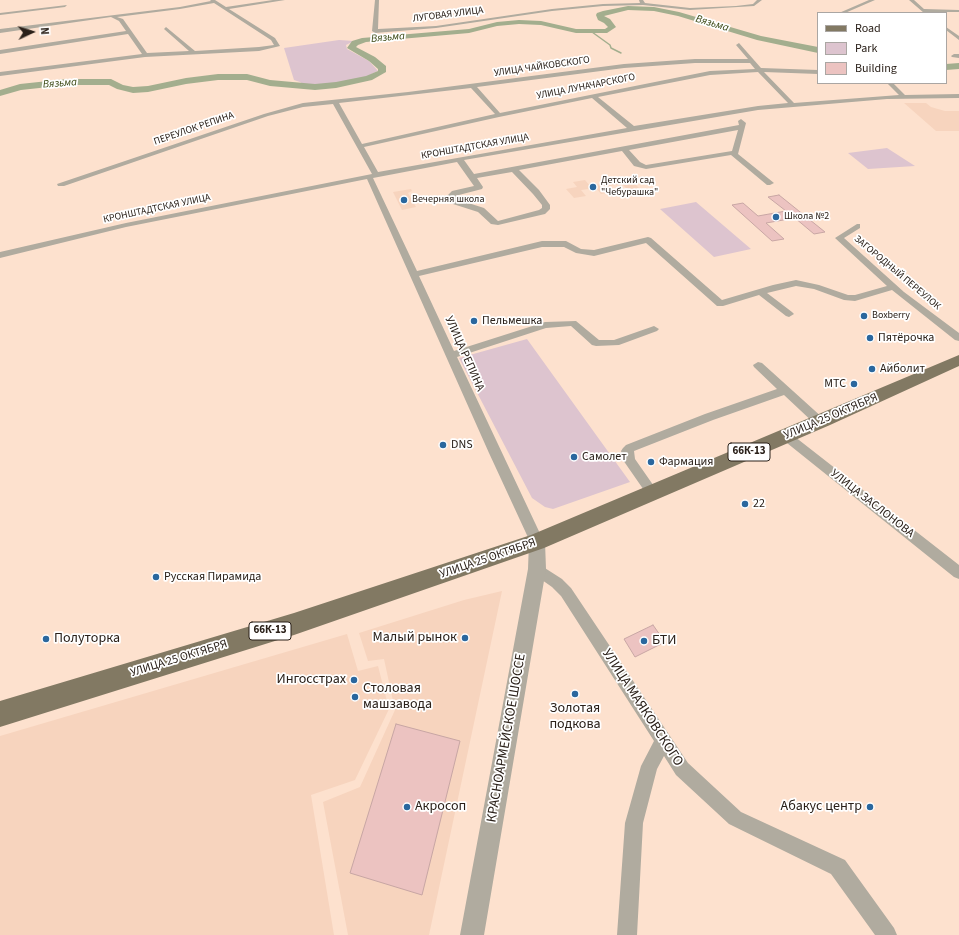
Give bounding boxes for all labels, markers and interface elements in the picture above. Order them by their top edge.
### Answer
street label: ЛУГОВАЯ УЛИЦА [412,5,484,25]
north arrow [12,12,52,52]
legend [817,12,947,84]
water label: Вязьма [694,13,730,35]
text: Road [855,20,881,37]
text: N [37,27,52,35]
water label: Вязьма [370,30,406,46]
text: Park [855,40,877,57]
street label: УЛИЦА ЧАЙКОВСКОГО [493,54,591,80]
text: Building [855,60,897,77]
street label: УЛИЦА ЛУНАЧАРСКОГО [536,72,636,102]
water label: Вязьма [42,76,78,92]
street label: ПЕРЕУЛОК РЕПИНА [152,110,236,148]
street label: КРОНШТАДТСКАЯ УЛИЦА [420,132,530,162]
place label: Детский сад "Чебурашка" [601,175,658,198]
marker: Детский сад "Чебурашка" [588,182,598,192]
street label: КРОНШТАДТСКАЯ УЛИЦА [102,192,212,226]
place label: Вечерняя школа [412,194,484,206]
marker: Вечерняя школа [399,195,409,205]
place label: Школа №2 [784,211,829,223]
marker: Школа №2 [771,212,781,222]
street label: ЗАГОРОДНЫЙ ПЕРЕУЛОК [851,233,943,313]
place label: Boxberry [872,310,910,322]
marker: Boxberry [859,311,869,321]
street label: УЛИЦА РЕПИНА [441,314,487,394]
place label: Пельмешка [482,314,542,328]
marker: Пельмешка [469,316,479,326]
place label: Пятёрочка [878,331,934,345]
marker: Пятёрочка [865,333,875,343]
place label: Айболит [880,362,925,376]
marker: Айболит [867,364,877,374]
place label: МТС [824,377,846,391]
marker: МТС [849,379,859,389]
street label: УЛИЦА 25 ОКТЯБРЯ [782,391,880,443]
place label: DNS [451,438,473,452]
marker: DNS [438,440,448,450]
road number: 66К-13 [728,443,770,461]
place label: Самолет [582,450,627,464]
marker: Самолет [569,452,579,462]
place label: Фармация [659,455,714,469]
marker: Фармация [646,457,656,467]
street label: УЛИЦА ЗАСЛОНОВА [827,467,917,541]
place label: 22 [753,497,765,511]
marker: 22 [740,499,750,509]
street label: УЛИЦА 25 ОКТЯБРЯ [438,536,538,582]
place label: Русская Пирамида [164,570,261,584]
marker: Русская Пирамида [151,572,161,582]
road number: 66К-13 [249,622,291,640]
place label: Малый рынок [373,630,457,646]
place label: Полуторка [54,631,120,647]
marker: Малый рынок [460,633,470,643]
place label: БТИ [652,633,677,649]
marker: Полуторка [41,634,51,644]
marker: БТИ [639,636,649,646]
street label: УЛИЦА 25 ОКТЯБРЯ [129,637,229,681]
street label: УЛИЦА МАЯКОВСКОГО [598,646,686,770]
street label: КРАСНОАРМЕЙСКОЕ ШОССЕ [484,652,530,824]
place label: Ингосстрах [277,672,346,688]
marker: Ингосстрах [349,675,359,685]
place label: Столовая машзавода [363,681,432,714]
marker: Золотая подкова [570,689,580,699]
marker: Столовая машзавода [350,692,360,702]
place label: Золотая подкова [549,701,601,734]
place label: Акросоп [415,799,466,815]
place label: Абакус центр [781,799,862,815]
marker: Акросоп [402,802,412,812]
marker: Абакус центр [865,802,875,812]

